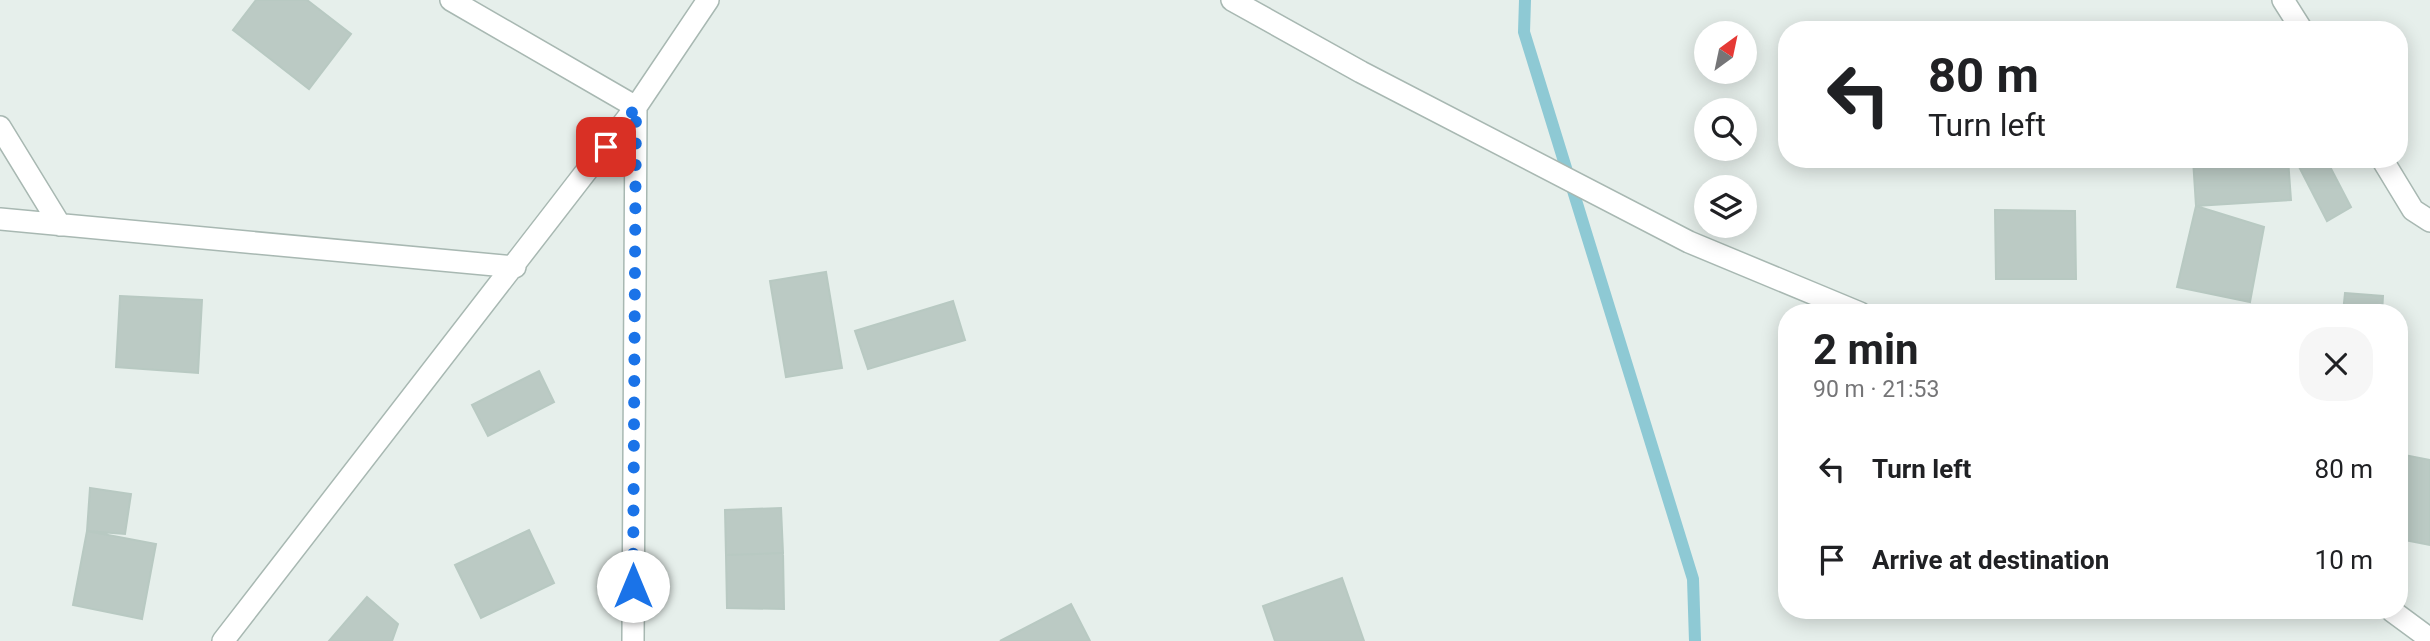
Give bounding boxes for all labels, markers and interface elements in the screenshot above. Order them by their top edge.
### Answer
north arrow [1694,21,1757,84]
map controls [1694,21,1757,238]
text: 80 m [1928,47,2039,104]
icon: left [1813,49,1904,140]
button: search [1694,98,1757,161]
text: Turn left [1928,106,2046,144]
pin [576,117,636,177]
icon: arrive [587,128,625,166]
button: layers [1694,175,1757,238]
text: 2 min [1813,325,1919,374]
button: close [2299,327,2373,401]
text: 90 m · 21:53 [1813,376,1939,403]
icon: left [1813,450,1851,488]
text: Turn left [1872,454,1971,484]
text: 80 m [2315,454,2373,484]
icon: arrive [1813,541,1851,579]
text: Arrive at destination [1872,545,2109,575]
text: 10 m [2315,545,2373,575]
position arrow [596,549,670,623]

